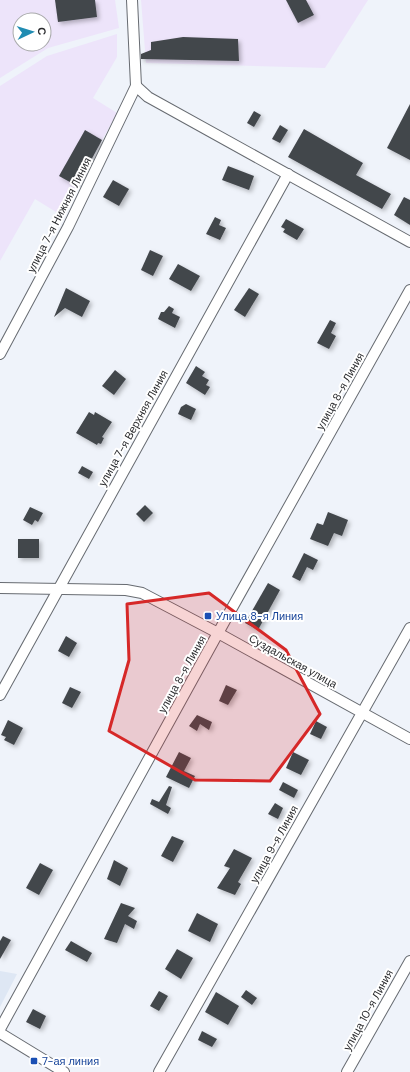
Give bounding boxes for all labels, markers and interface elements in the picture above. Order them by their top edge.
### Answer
north arrow [12,12,52,52]
text: С [35,27,49,36]
street label: улица 7-я Нижняя Линия [24,155,94,275]
street label: улица 8-я Линия [313,350,367,432]
street label: улица 7-я Верхняя Линия [95,367,171,489]
place label: Улица 8-я Линия [216,609,303,623]
marker: Улица 8-я Линия [203,611,213,621]
street label: Суздальская улица [246,631,340,691]
street label: улица 8-я Линия [155,633,209,715]
street label: улица 9-я Линия [247,803,301,885]
street label: улица 10-я Линия [340,967,396,1053]
place label: 7-ая линия [42,1054,99,1068]
marker: 7-ая линия [29,1056,39,1066]

